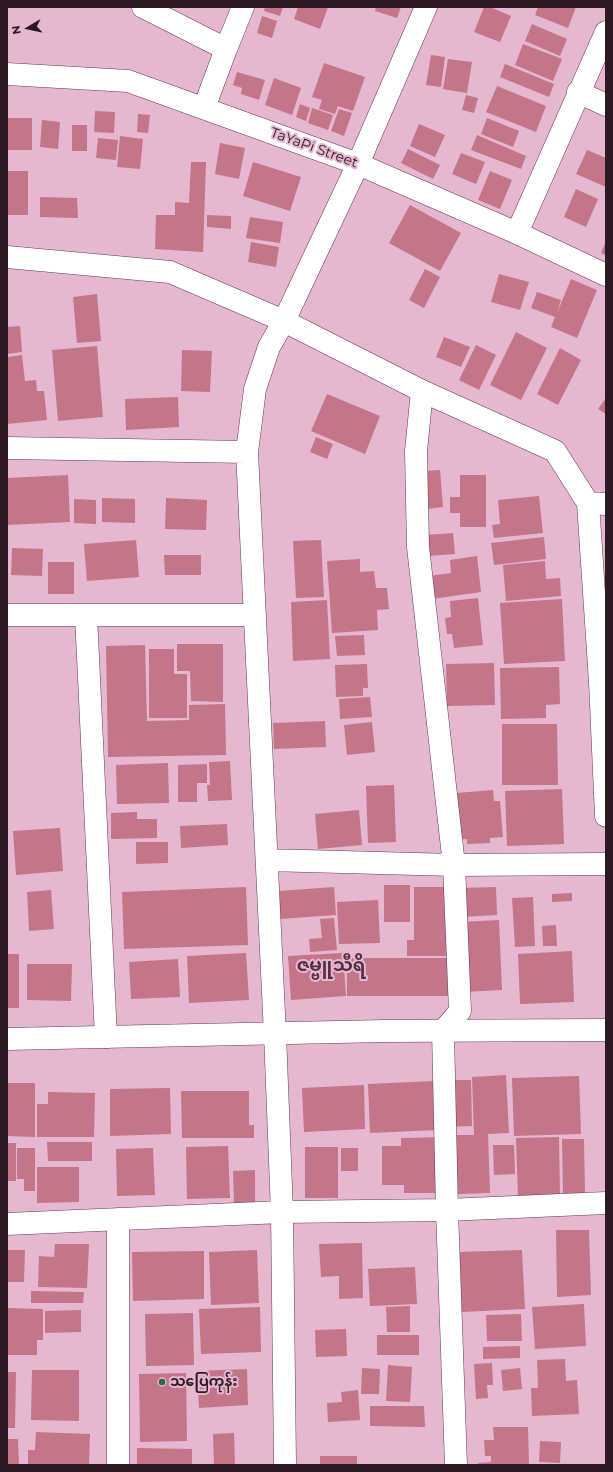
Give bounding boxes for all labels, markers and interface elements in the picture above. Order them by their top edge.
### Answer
north arrow [8,8,48,48]
text: N [9,24,24,35]
street label: TaYaPi Street [268,124,360,172]
district label: ဇမ္ဗူသီရိ [297,955,365,977]
place label: သပြေကုန်း [170,1374,238,1390]
marker: သပြေကုန်း [157,1377,167,1387]

